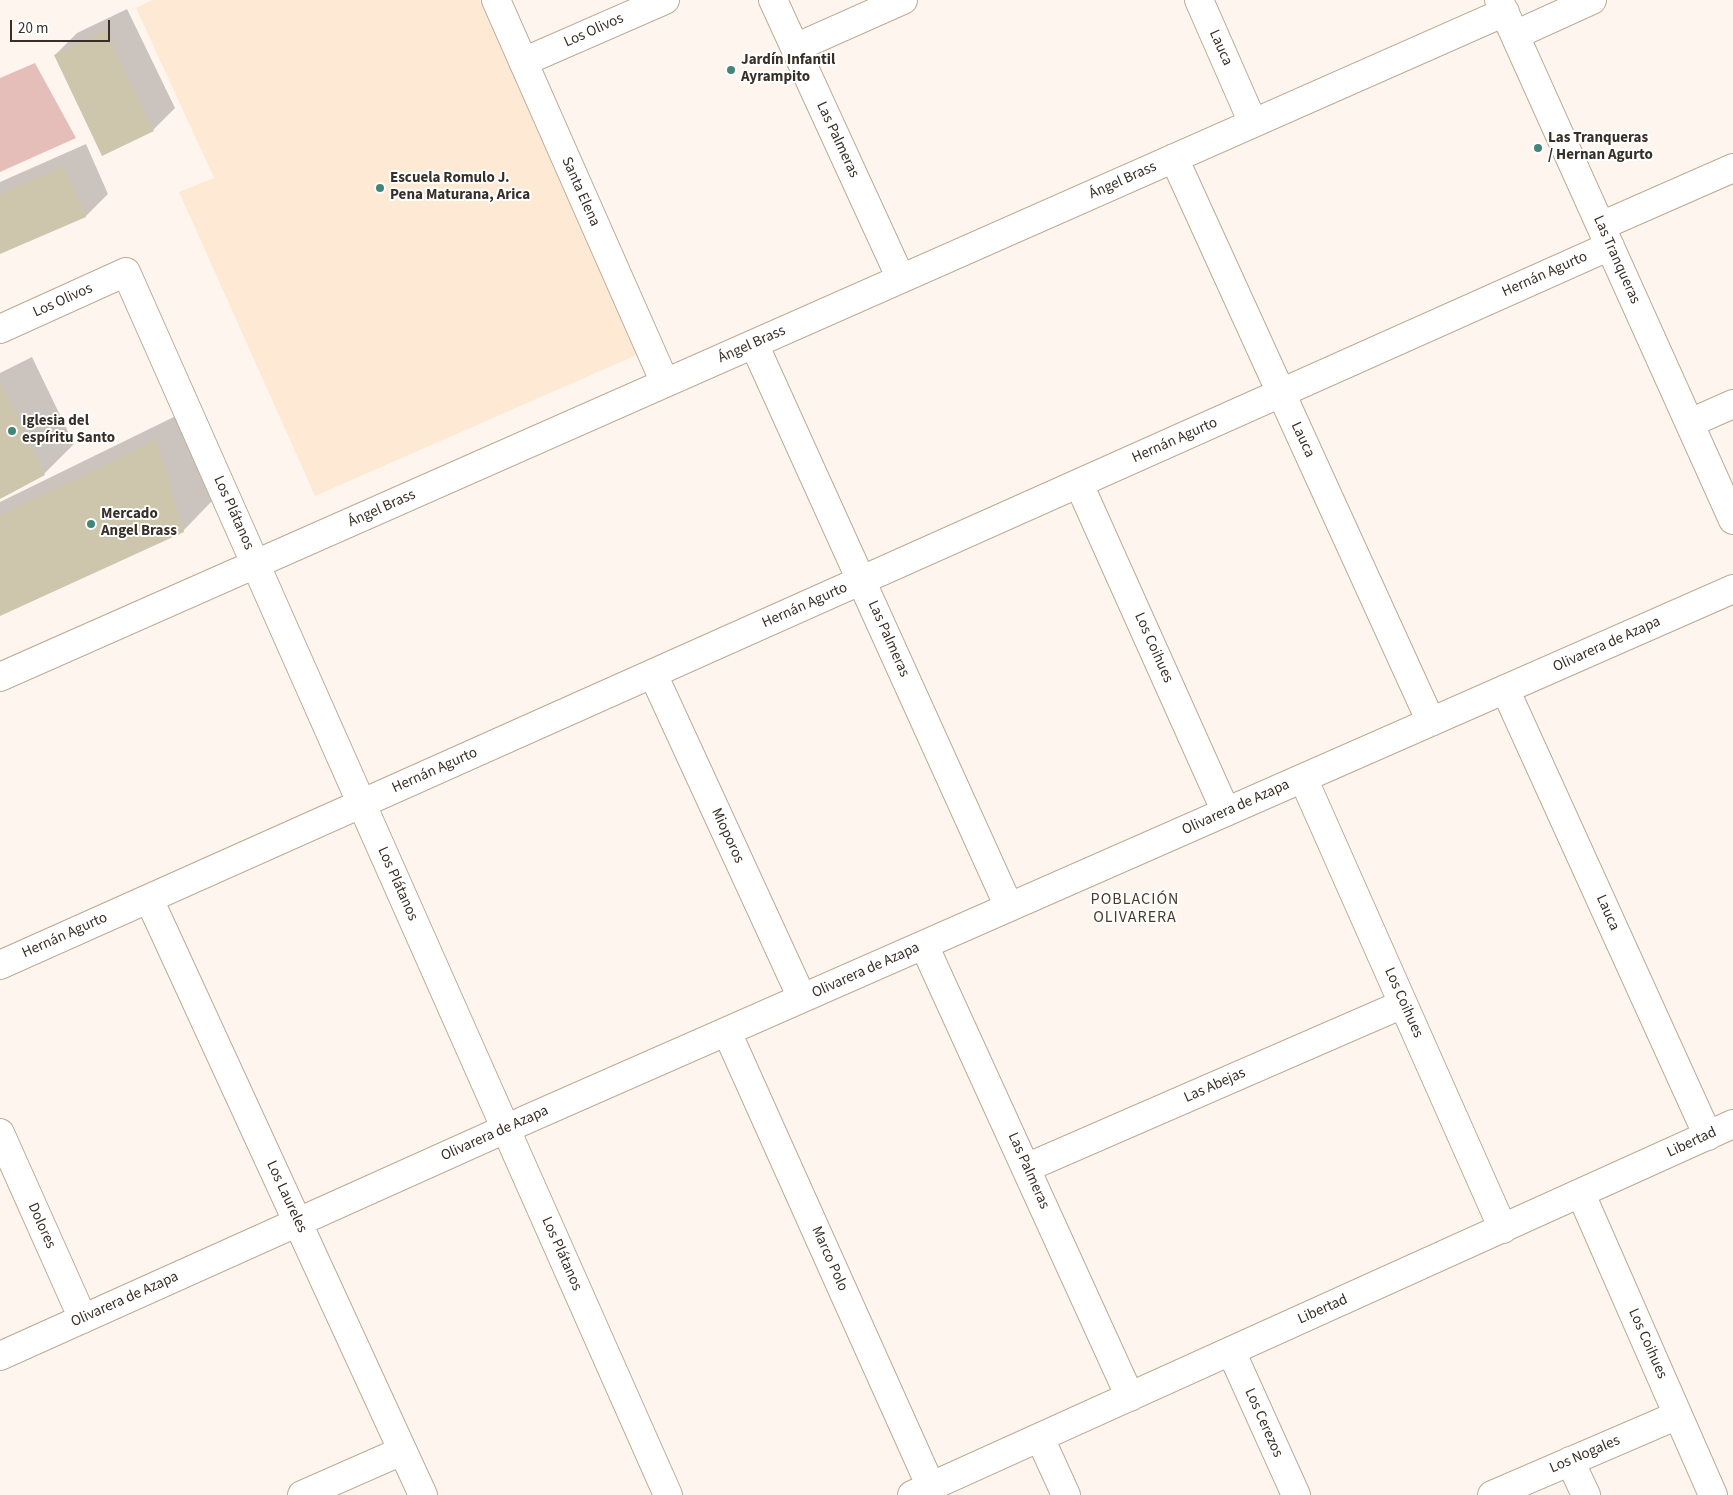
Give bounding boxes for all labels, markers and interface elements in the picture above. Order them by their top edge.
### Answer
scale bar [12,10,112,42]
street label: Los Olivos [561,10,627,52]
text: 20 m [18,18,48,39]
street label: Lauca [1204,27,1236,69]
place label: Jardín Infantil Ayrampito [741,52,835,87]
marker: Jardín Infantil Ayrampito [725,64,737,76]
street label: Las Palmeras [812,99,862,181]
place label: Las Tranqueras / Hernan Agurto [1548,130,1653,165]
marker: Las Tranqueras / Hernan Agurto [1532,142,1544,154]
street label: Santa Elena [557,155,603,229]
street label: Ángel Brass [1087,158,1159,204]
place label: Escuela Romulo J. Pena Maturana, Arica [390,170,530,205]
marker: Escuela Romulo J. Pena Maturana, Arica [374,182,386,194]
street label: Las Tranqueras [1589,213,1643,307]
street label: Hernán Agurto [1500,248,1590,302]
street label: Los Olivos [30,280,96,322]
street label: Ángel Brass [716,322,788,368]
place label: Iglesia del espíritu Santo [22,413,115,448]
street label: Hernán Agurto [1130,414,1220,468]
street label: Lauca [1286,419,1318,461]
marker: Iglesia del espíritu Santo [6,425,18,437]
street label: Los Plátanos [209,473,257,553]
street label: Ángel Brass [346,486,418,532]
place label: Mercado Angel Brass [101,506,177,541]
marker: Mercado Angel Brass [85,518,97,530]
street label: Hernán Agurto [760,579,850,633]
street label: Las Palmeras [863,598,913,680]
street label: Los Coihues [1130,610,1176,686]
street label: Olivarera de Azapa [1550,613,1664,677]
street label: Hernán Agurto [390,744,480,798]
street label: Olivarera de Azapa [1179,776,1293,840]
street label: Mioporos [706,806,748,866]
street label: Los Plátanos [373,844,421,924]
district label: POBLACIÓN OLIVARERA [1089,890,1181,928]
street label: Lauca [1591,892,1623,934]
street label: Hernán Agurto [20,909,110,963]
street label: Olivarera de Azapa [809,939,923,1003]
street label: Los Coihues [1380,965,1426,1041]
street label: Las Abejas [1181,1064,1249,1108]
street label: Olivarera de Azapa [438,1102,552,1166]
street label: Libertad [1664,1124,1720,1162]
street label: Las Palmeras [1003,1130,1053,1212]
street label: Los Laureles [261,1158,311,1236]
street label: Dolores [23,1200,59,1252]
street label: Los Plátanos [537,1214,585,1294]
street label: Marco Polo [807,1224,851,1294]
street label: Olivarera de Azapa [68,1268,182,1332]
street label: Libertad [1295,1291,1351,1329]
street label: Los Coihues [1624,1306,1670,1382]
street label: Los Cerezos [1240,1386,1286,1460]
street label: Los Nogales [1547,1432,1623,1478]

